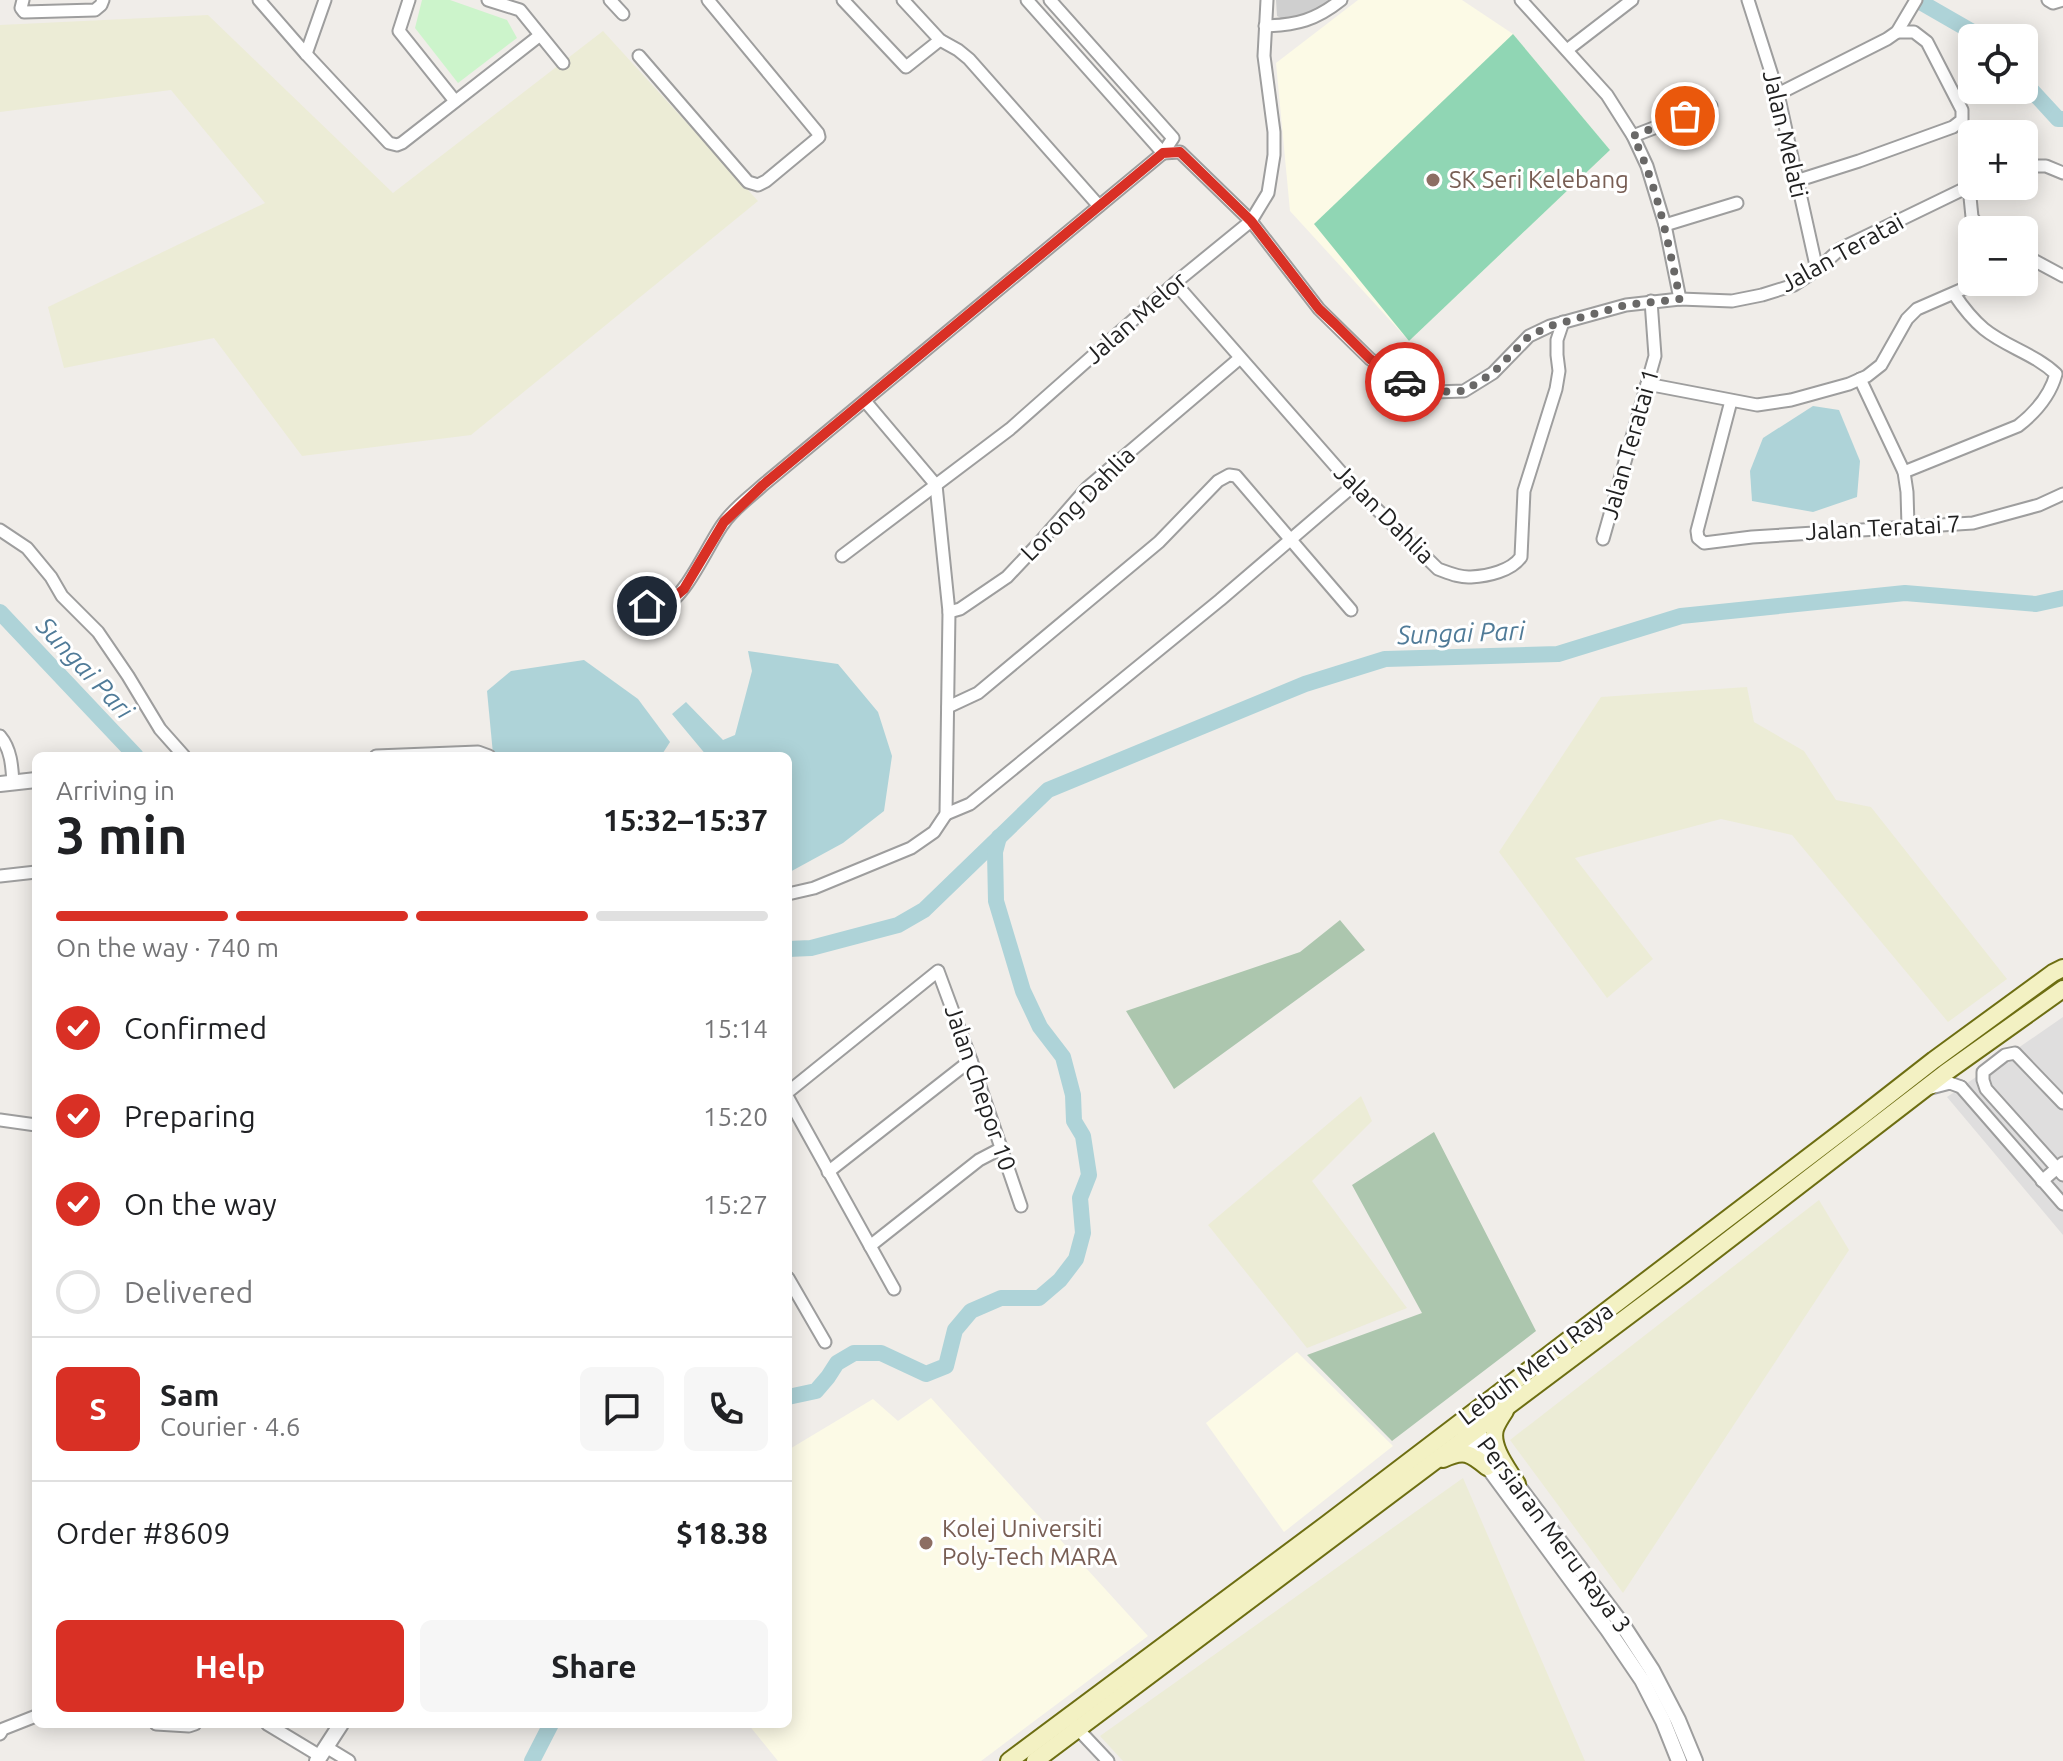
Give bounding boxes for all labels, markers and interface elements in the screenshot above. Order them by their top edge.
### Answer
map controls [1958,24,2038,296]
button: locate [1958,24,2038,104]
street label: Jalan Melati [1758,67,1813,200]
pin [1651,82,1719,150]
icon: bag [1663,94,1707,138]
button: + [1958,120,2038,200]
place label: SK Seri Kelebang [1449,166,1629,193]
marker: SK Seri Kelebang [1424,171,1442,189]
street label: Jalan Teratai [1776,208,1908,297]
button: − [1958,216,2038,296]
street label: Jalan Melor [1079,266,1192,369]
courier [1365,342,1445,422]
icon: car [1383,360,1427,404]
street label: Jalan Teratai 1 [1595,365,1664,522]
street label: Lorong Dahlia [1015,441,1140,566]
street label: Jalan Dahlia [1329,458,1440,569]
street label: Jalan Teratai 7 [1805,510,1961,545]
pin [613,572,681,640]
icon: home [625,584,669,628]
water label: Sungai Pari [30,610,141,725]
water label: Sungai Pari [1396,616,1527,649]
text: Arriving in [56,776,175,805]
text: 15:32–15:37 [603,803,768,837]
text: 3 min [56,806,187,864]
text: On the way · 740 m [56,933,279,962]
street label: Jalan Chepor 10 [939,1001,1021,1174]
icon: check [56,1006,100,1050]
text: Confirmed [124,1011,267,1045]
text: 15:14 [703,1014,768,1043]
icon: check [56,1094,100,1138]
text: Preparing [124,1099,256,1133]
text: 15:20 [703,1102,768,1131]
icon: check [56,1182,100,1226]
text: On the way [124,1187,277,1221]
text: 15:27 [703,1190,768,1219]
text: Delivered [124,1275,253,1309]
street label: Lebuh Meru Raya [1453,1297,1618,1430]
button: chat [580,1367,664,1451]
button: phone [684,1367,768,1451]
text: Sam [160,1378,219,1412]
text: S [89,1392,107,1426]
text: Courier · 4.6 [160,1412,300,1441]
street label: Persiaran Meru Raya 3 [1472,1432,1637,1638]
place label: Kolej Universiti Poly-Tech MARA [942,1515,1118,1570]
text: Order #8609 [56,1516,230,1550]
text: $18.38 [676,1516,768,1550]
marker: Kolej Universiti Poly-Tech MARA [917,1534,935,1552]
button: Help [56,1620,404,1712]
button: Share [420,1620,768,1712]

